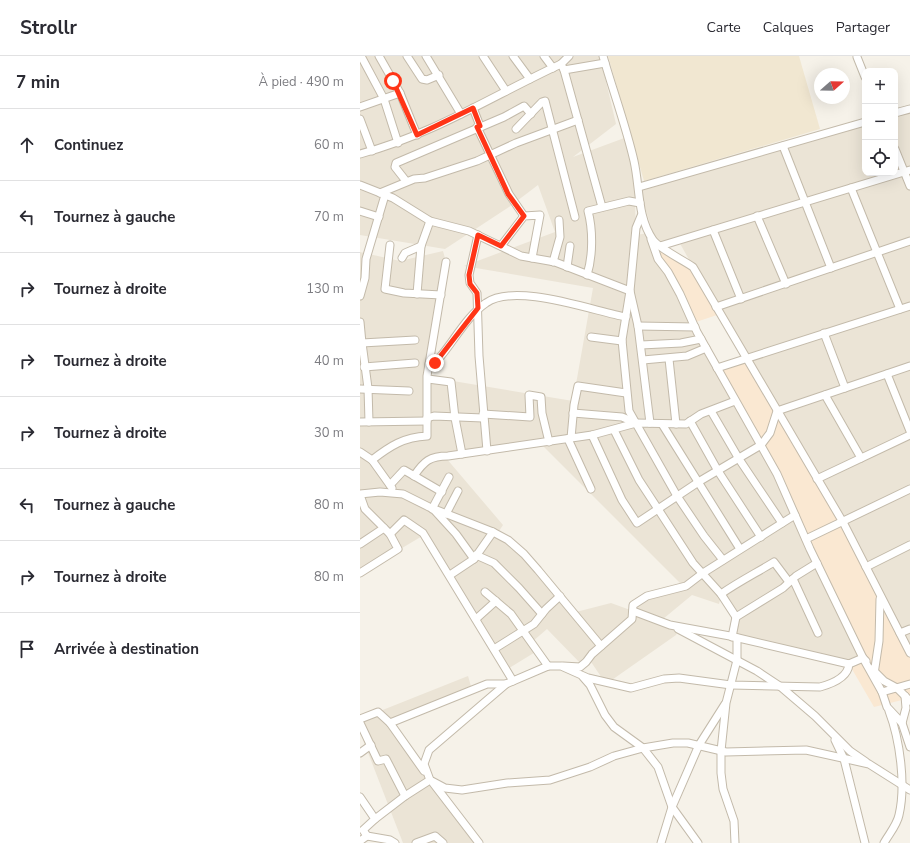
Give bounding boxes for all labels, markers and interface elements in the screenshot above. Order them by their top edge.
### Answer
text: Strollr [20,15,77,41]
text: Carte [707,18,741,37]
text: Calques [763,18,814,37]
text: Partager [836,18,890,37]
north arrow [814,68,850,104]
map controls [862,68,898,176]
button: + [862,68,898,104]
text: 7 min [16,71,60,94]
route start [384,72,402,90]
text: À pied · 490 m [259,73,344,91]
button: − [862,104,898,140]
icon: ahead [16,134,38,156]
text: Continuez [54,135,123,155]
text: 60 m [314,136,344,154]
button: locate [862,140,898,176]
icon: left [16,206,38,228]
text: Tournez à gauche [54,207,176,227]
text: 70 m [314,208,344,226]
icon: right [16,278,38,300]
text: Tournez à droite [54,279,167,299]
text: 130 m [306,280,344,298]
icon: right [16,350,38,372]
text: Tournez à droite [54,351,167,371]
text: 40 m [314,352,344,370]
route end [426,354,444,372]
icon: right [16,422,38,444]
text: Tournez à droite [54,423,167,443]
text: 30 m [314,424,344,442]
icon: left [16,494,38,516]
text: Tournez à gauche [54,495,176,515]
text: 80 m [314,496,344,514]
icon: right [16,566,38,588]
text: Tournez à droite [54,567,167,587]
text: 80 m [314,568,344,586]
icon: arrive [16,638,38,660]
text: Arrivée à destination [54,639,199,659]

